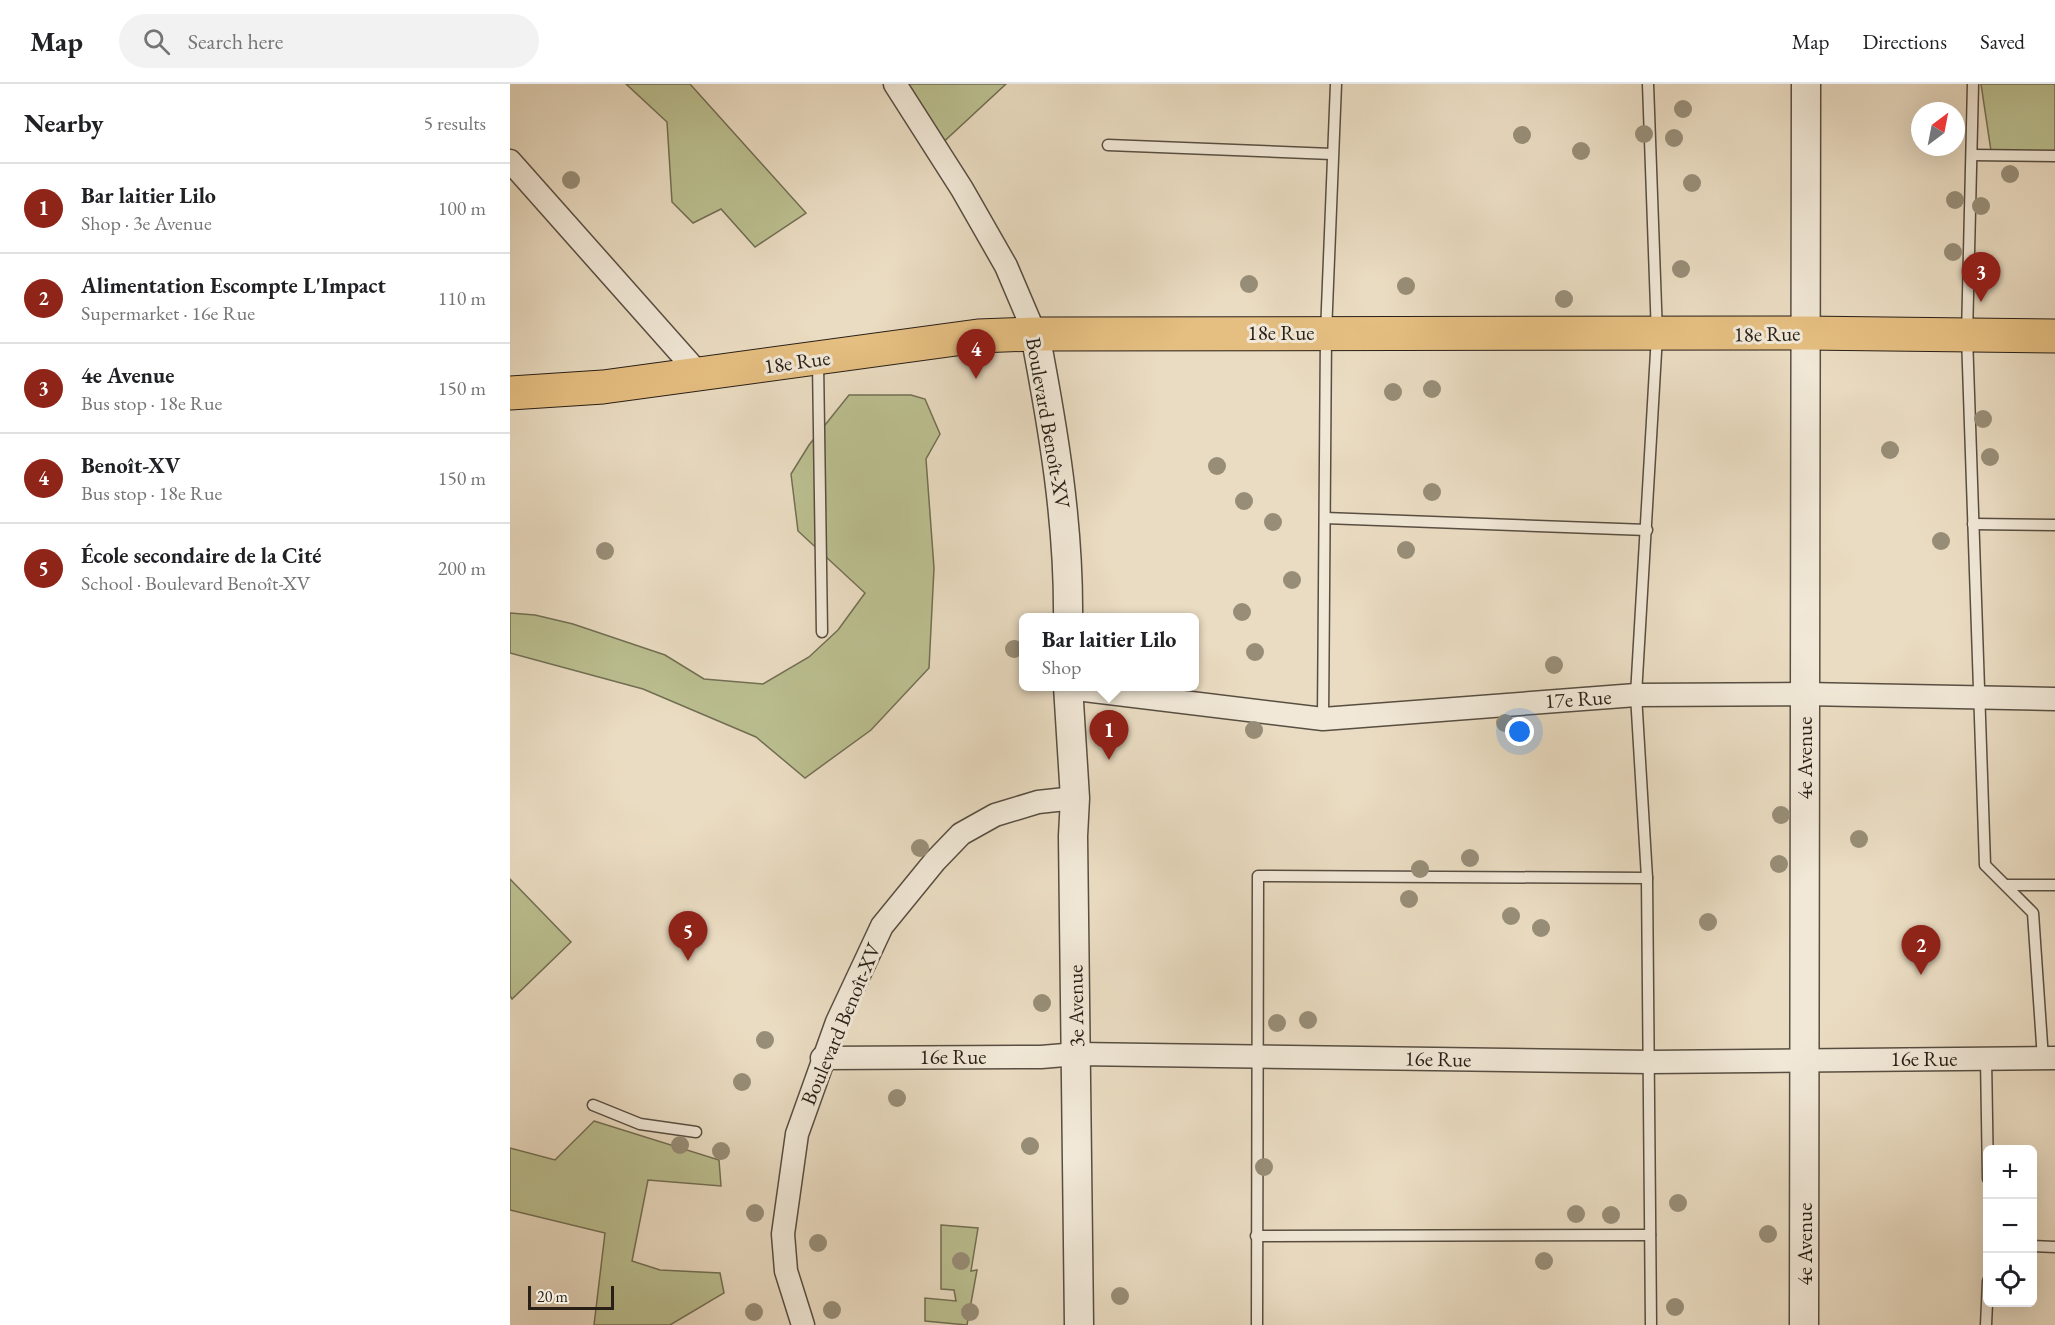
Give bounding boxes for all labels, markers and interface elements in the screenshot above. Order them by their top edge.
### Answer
search box [119,14,539,68]
text: Map [30,23,83,59]
icon: search [140,25,173,58]
text: Search here [188,27,283,56]
text: Map [1792,28,1829,55]
text: Directions [1862,28,1947,55]
text: Saved [1980,28,2025,55]
north arrow [1911,102,1965,156]
text: Nearby [24,106,104,140]
text: 5 results [423,110,486,136]
text: Bar laitier Lilo [81,181,216,210]
text: 1 [38,195,49,221]
text: 100 m [438,195,486,221]
text: Shop · 3e Avenue [81,210,212,236]
pin: 3 [1962,252,2000,302]
text: Alimentation Escompte L'Impact [81,271,386,300]
text: 2 [38,285,49,311]
text: 110 m [438,285,486,311]
text: Supermarket · 16e Rue [81,300,255,326]
street label: 18e Rue [1248,319,1314,346]
street label: 18e Rue [1733,319,1801,348]
pin: 4 [956,330,996,379]
street label: Boulevard Benoît-XV [1020,335,1077,512]
street label: 18e Rue [762,343,832,380]
text: 4e Avenue [81,361,174,390]
text: 3 [38,375,49,401]
text: 150 m [438,375,486,401]
text: Bus stop · 18e Rue [81,390,222,416]
text: Benoît-XV [81,451,180,480]
text: 4 [38,465,49,491]
text: 150 m [438,465,486,491]
text: Bus stop · 18e Rue [81,480,222,506]
text: École secondaire de la Cité [81,541,321,570]
text: 5 [38,555,49,581]
text: 200 m [438,555,486,581]
text: School · Boulevard Benoît-XV [81,570,310,596]
popup [1019,613,1199,691]
text: Bar laitier Lilo [1042,625,1176,654]
text: Shop [1042,654,1082,680]
street label: 17e Rue [1544,683,1612,714]
pin: 1 [1090,710,1128,760]
your location [1505,717,1534,746]
street label: 4e Avenue [1791,717,1818,799]
pin: 5 [668,912,708,961]
pin: 2 [1902,926,1940,975]
street label: Boulevard Benoît-XV [794,938,887,1109]
street label: 3e Avenue [1061,964,1090,1048]
street label: 16e Rue [920,1043,986,1070]
street label: 16e Rue [1404,1044,1472,1073]
street label: 16e Rue [1891,1045,1957,1072]
map controls [1983,1145,2037,1307]
button: + [1983,1145,2037,1199]
button: − [1983,1199,2037,1253]
street label: 4e Avenue [1791,1203,1818,1285]
button: locate [1983,1253,2037,1307]
scale bar [528,1283,614,1310]
text: 20 m [537,1286,568,1307]

